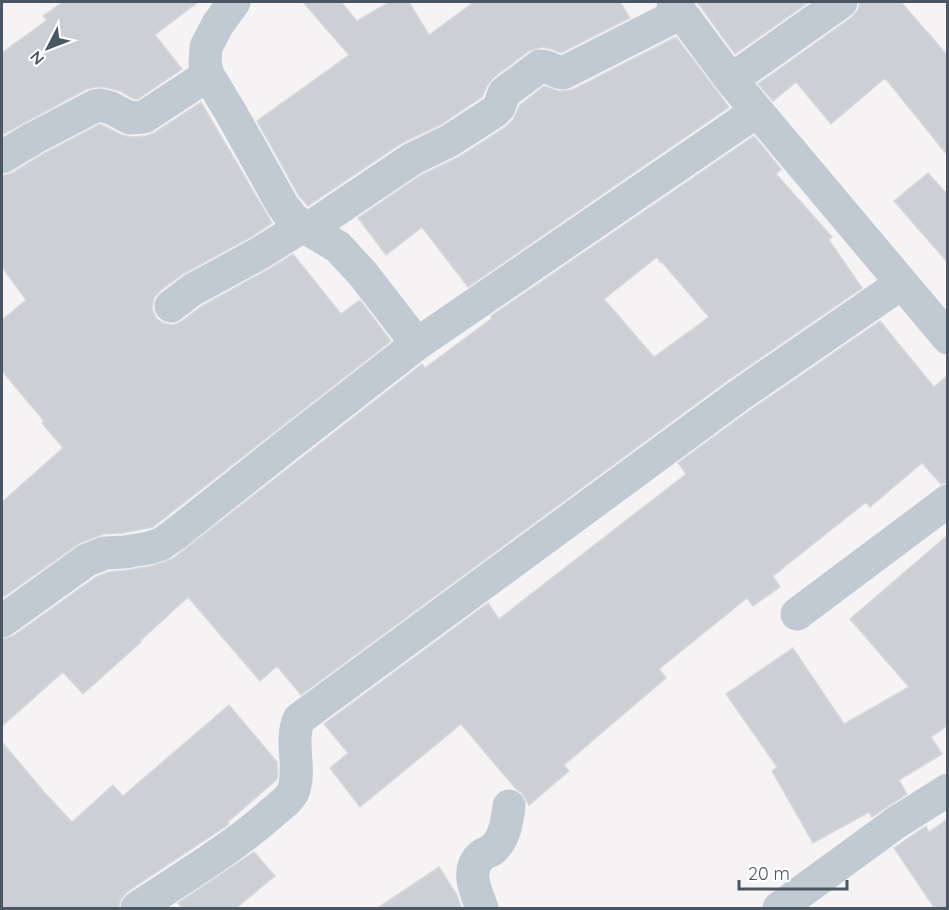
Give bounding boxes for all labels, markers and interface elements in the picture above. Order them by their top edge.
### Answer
north arrow [18,18,78,78]
text: N [25,47,48,69]
scale bar [739,853,847,891]
text: 20 m [748,862,790,885]

